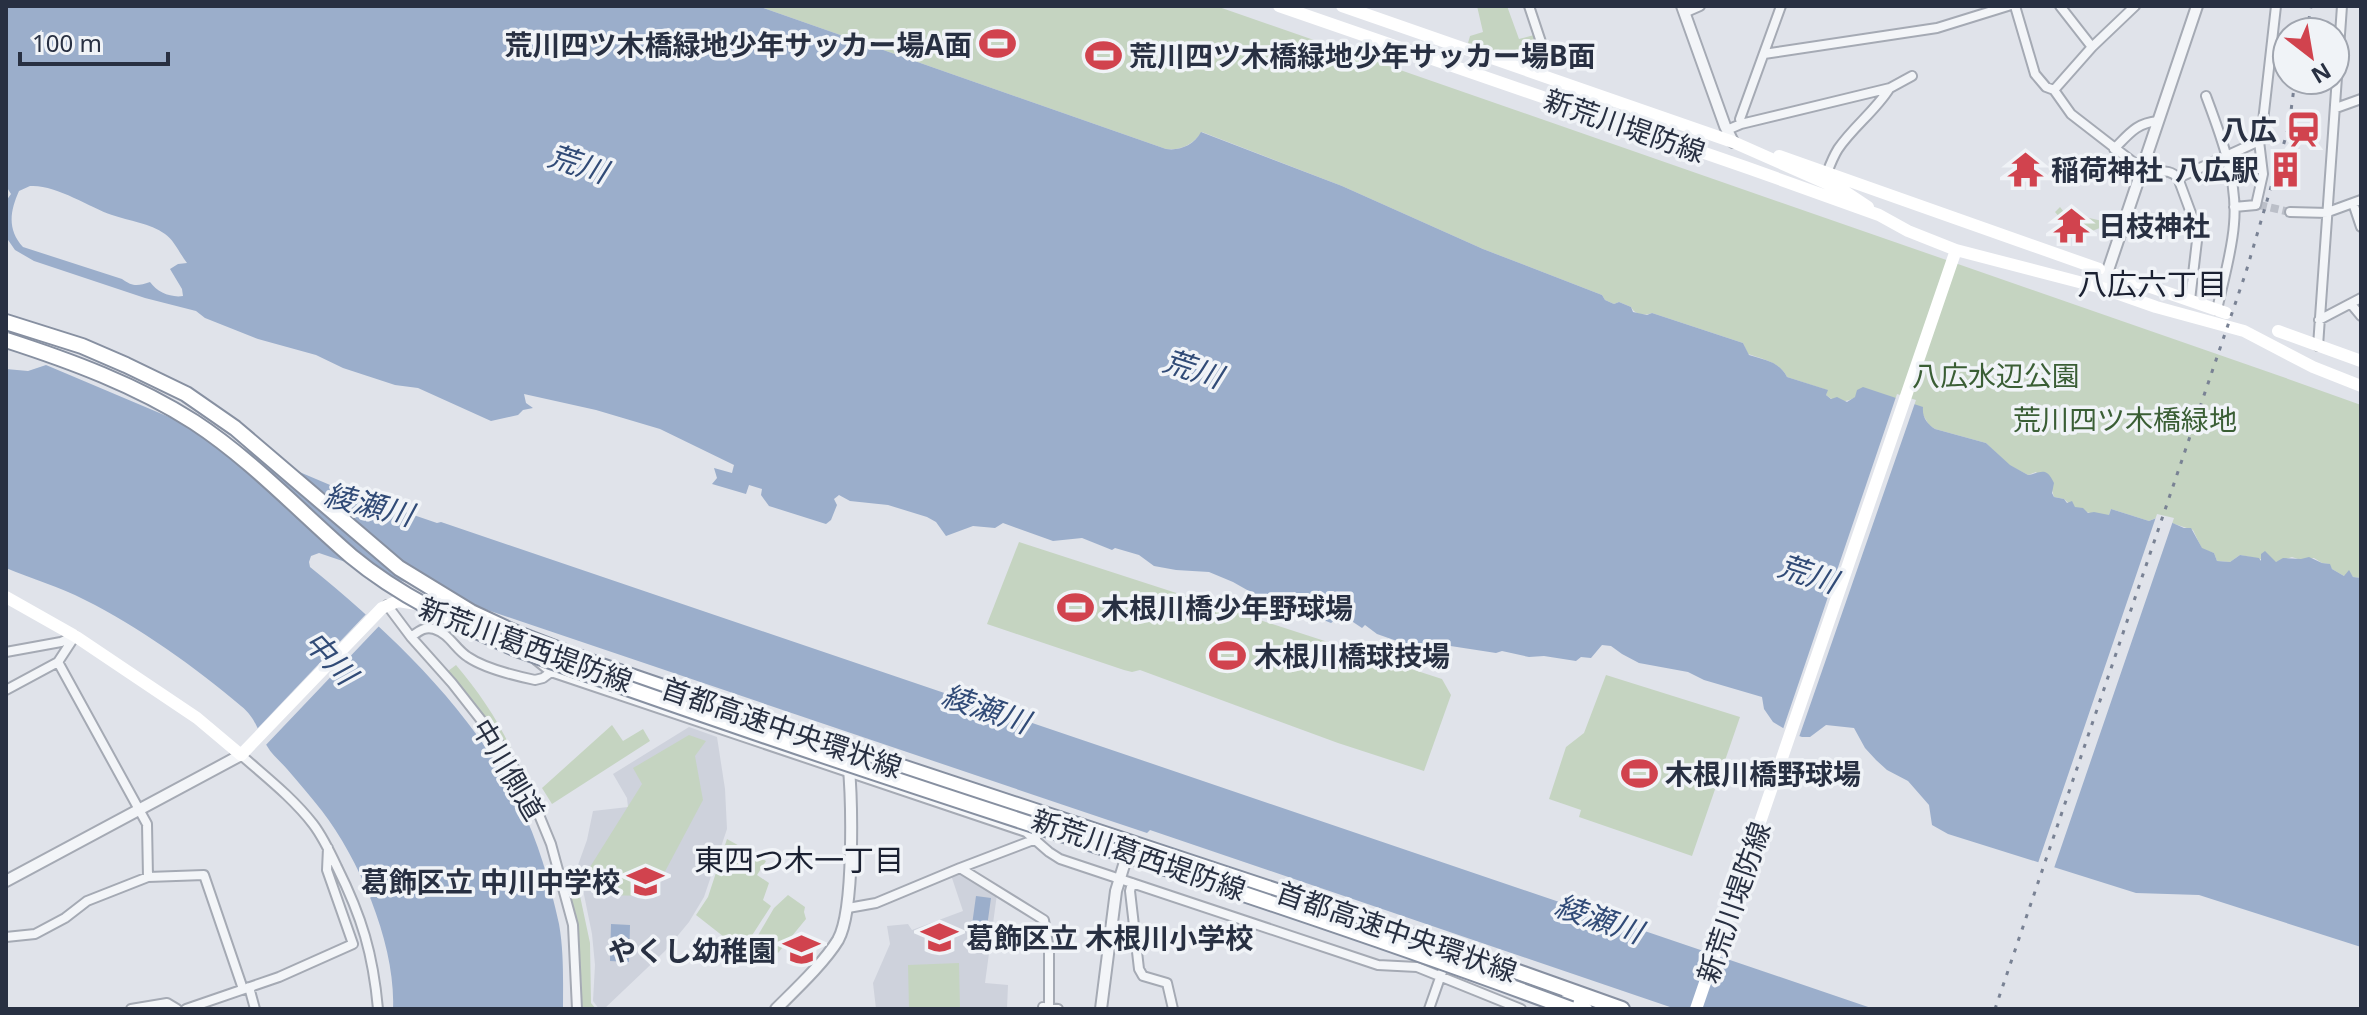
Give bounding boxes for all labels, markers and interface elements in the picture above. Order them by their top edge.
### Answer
scale bar [20,16,168,66]
north arrow [2271,16,2351,96]
place label: 荒川四ツ木橋緑地少年サッカー場A面 [505,25,972,63]
sports icon: 荒川四ツ木橋緑地少年サッカー場A面 [979,25,1017,63]
text: 100 m [32,26,102,59]
sports icon: 荒川四ツ木橋緑地少年サッカー場B面 [1084,36,1122,74]
place label: 荒川四ツ木橋緑地少年サッカー場B面 [1129,36,1596,74]
text: N [2306,57,2337,91]
street label: 新荒川堤防線 [1539,80,1711,170]
place label: 八広 [2221,110,2277,148]
station icon: 八広 [2284,110,2322,148]
water label: 荒川 [543,134,616,193]
temple icon: 稲荷神社 [2006,150,2044,188]
place label: 稲荷神社 [2051,150,2163,188]
place label: 八広駅 [2175,150,2259,188]
building icon: 八広駅 [2266,150,2304,188]
temple icon: 日枝神社 [2053,206,2091,244]
place label: 日枝神社 [2098,206,2210,244]
district label: 八広六丁目 [2077,263,2227,304]
water label: 荒川 [1158,339,1231,398]
park label: 八広水辺公園 [1912,356,2080,394]
park label: 荒川四ツ木橋緑地 [2013,400,2237,438]
water label: 綾瀬川 [320,473,421,536]
water label: 荒川 [1773,544,1846,603]
street label: 新荒川葛西堤防線 [414,588,638,700]
sports icon: 木根川橋少年野球場 [1056,588,1094,626]
place label: 木根川橋少年野球場 [1101,588,1353,626]
water label: 中川 [296,621,368,695]
sports icon: 木根川橋球技場 [1209,636,1247,674]
place label: 木根川橋球技場 [1254,636,1450,674]
street label: 首都高速中央環状線 [657,668,907,786]
water label: 綾瀬川 [937,674,1038,743]
street label: 中川側道 [464,711,554,827]
sports icon: 木根川橋野球場 [1620,754,1658,792]
place label: 木根川橋野球場 [1665,754,1861,792]
street label: 新荒川葛西堤防線 [1027,800,1251,908]
street label: 新荒川堤防線 [1688,816,1778,988]
district label: 東四つ木一丁目 [694,839,904,880]
place label: 葛飾区立 中川中学校 [361,862,620,900]
school or university icon: 葛飾区立 中川中学校 [627,862,665,900]
street label: 首都高速中央環状線 [1272,872,1522,990]
water label: 綾瀬川 [1550,884,1651,953]
school or university icon: 葛飾区立 木根川小学校 [921,918,959,956]
place label: 葛飾区立 木根川小学校 [966,918,1253,956]
place label: やくし幼稚園 [608,931,776,969]
school or university icon: やくし幼稚園 [783,931,821,969]

